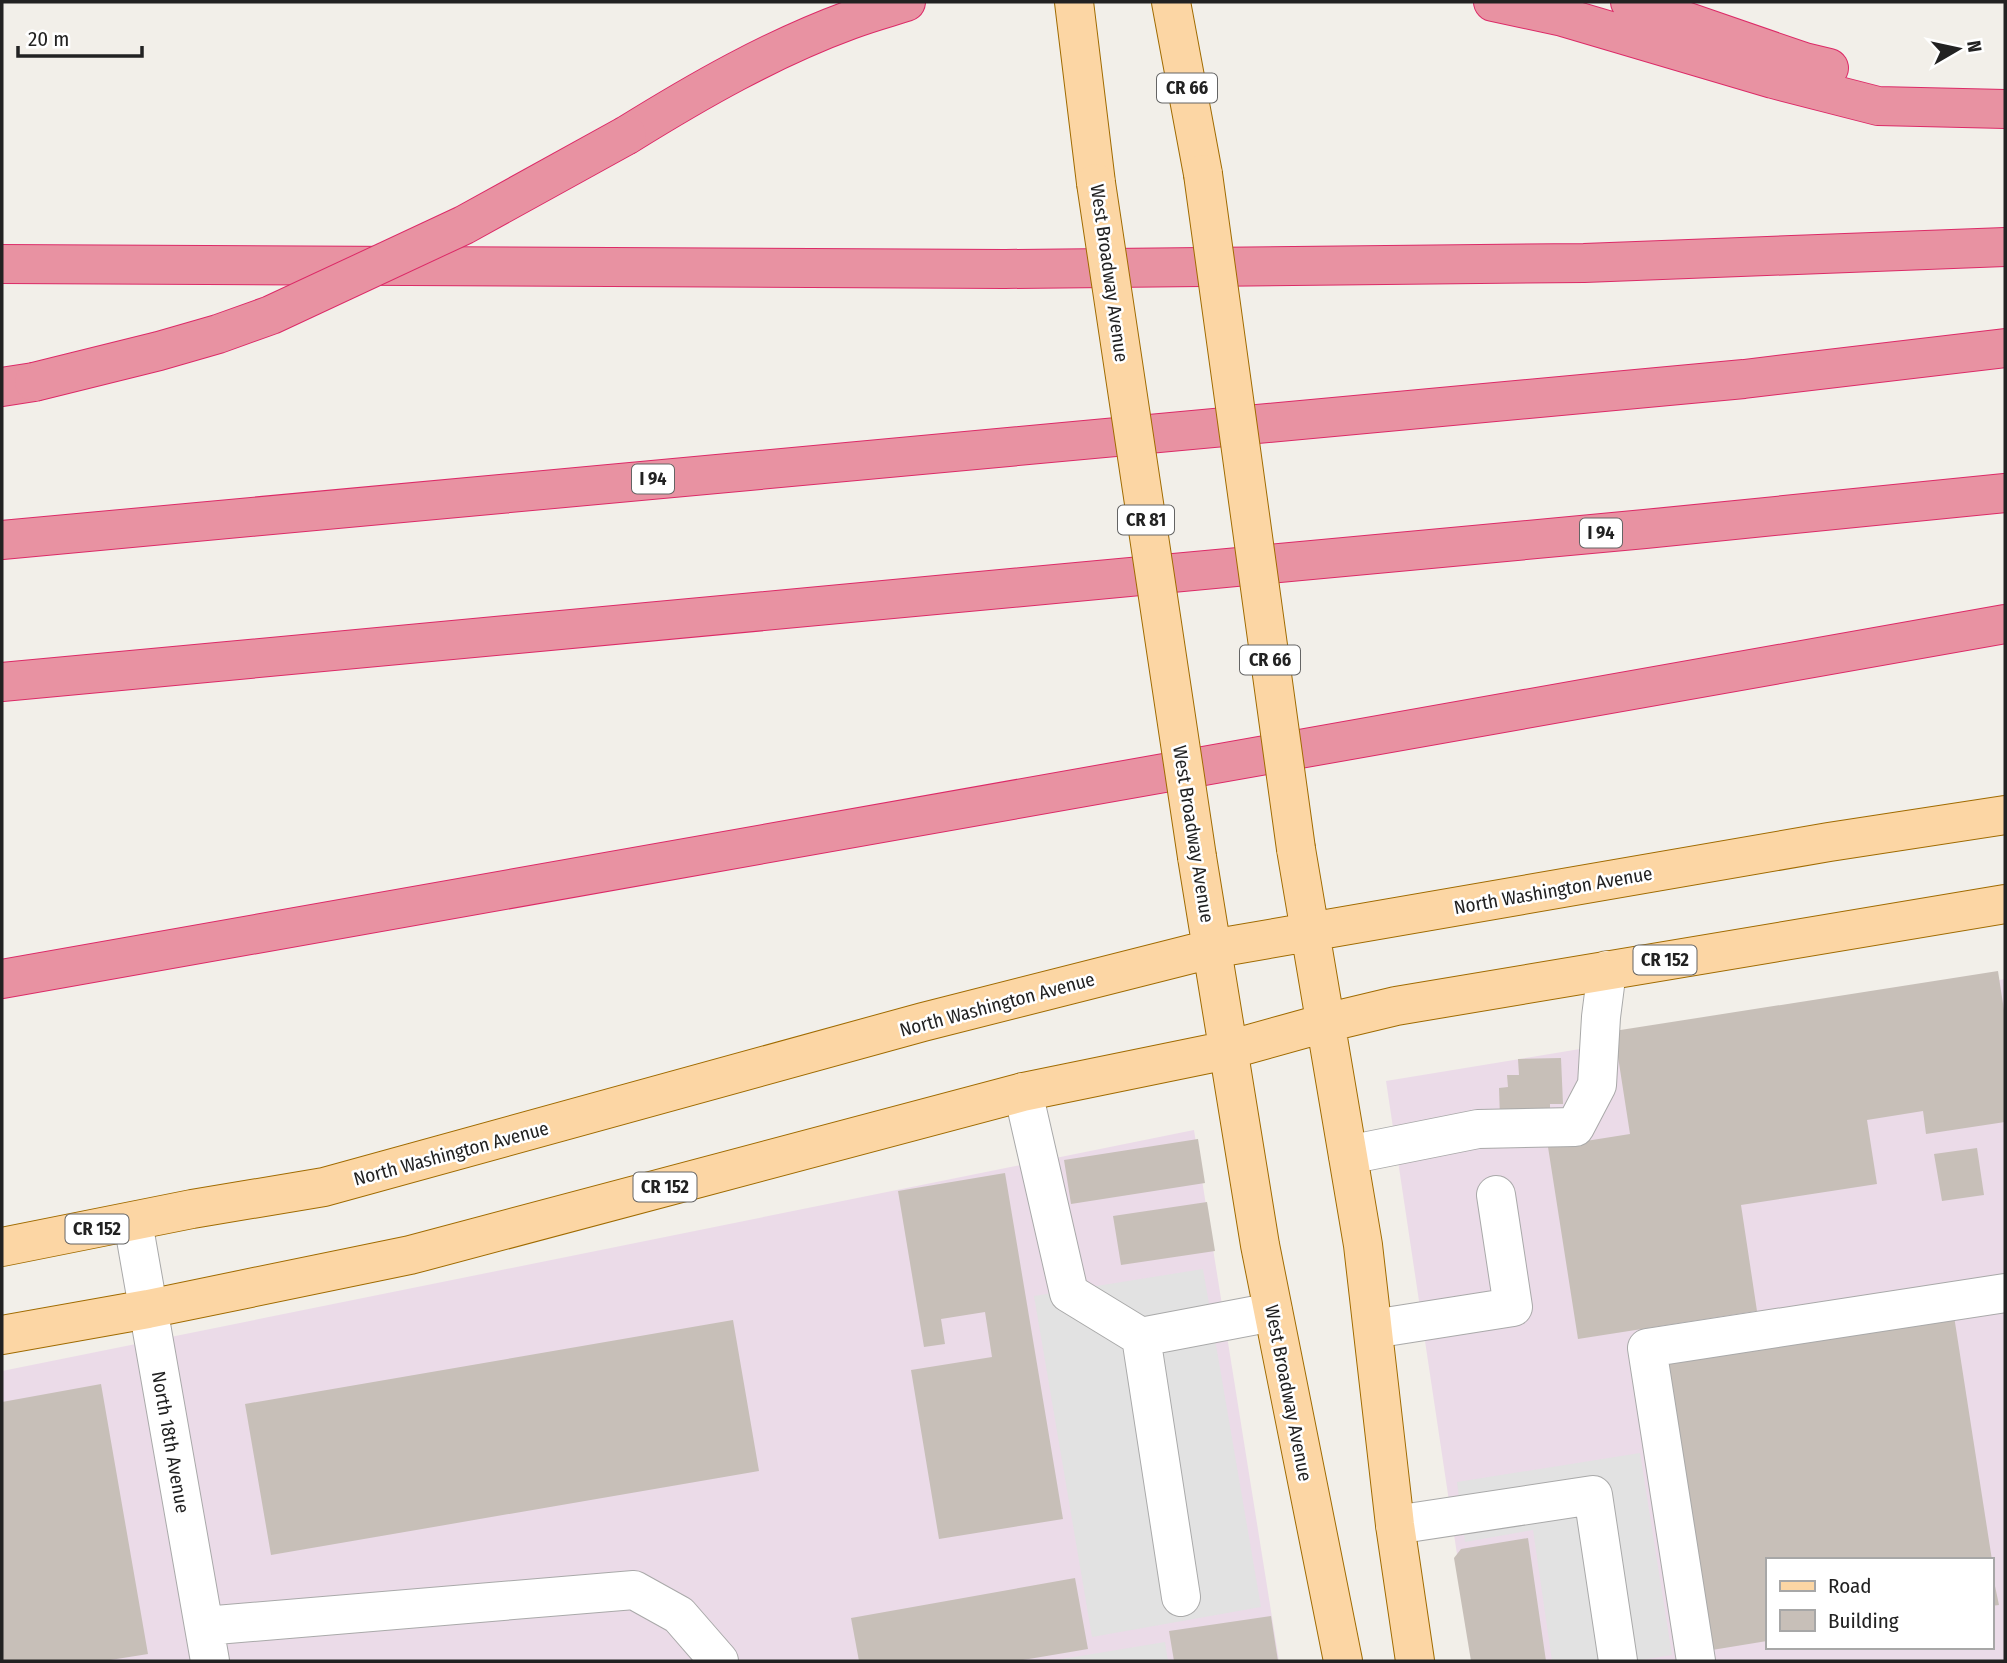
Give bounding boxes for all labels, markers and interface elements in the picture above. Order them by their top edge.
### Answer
scale bar [18,14,142,58]
north arrow [1923,14,1993,84]
text: 20 m [28,26,69,52]
text: N [1962,39,1987,54]
road number: CR 66 [1157,74,1217,102]
street label: West Broadway Avenue [1086,183,1133,363]
road number: I 94 [632,464,674,494]
road number: CR 81 [1118,506,1174,534]
road number: I 94 [1580,518,1622,548]
road number: CR 66 [1240,646,1300,674]
street label: West Broadway Avenue [1168,744,1219,924]
street label: North Washington Avenue [1452,862,1654,919]
road number: CR 152 [1634,945,1696,974]
street label: North Washington Avenue [897,967,1097,1042]
street label: North Washington Avenue [351,1116,551,1191]
road number: CR 152 [634,1172,696,1202]
road number: CR 152 [66,1214,128,1244]
street label: West Broadway Avenue [1260,1303,1317,1483]
street label: North 18th Avenue [147,1369,194,1515]
legend [1766,1558,1993,1649]
text: Road [1828,1573,1872,1599]
text: Building [1828,1608,1899,1634]

